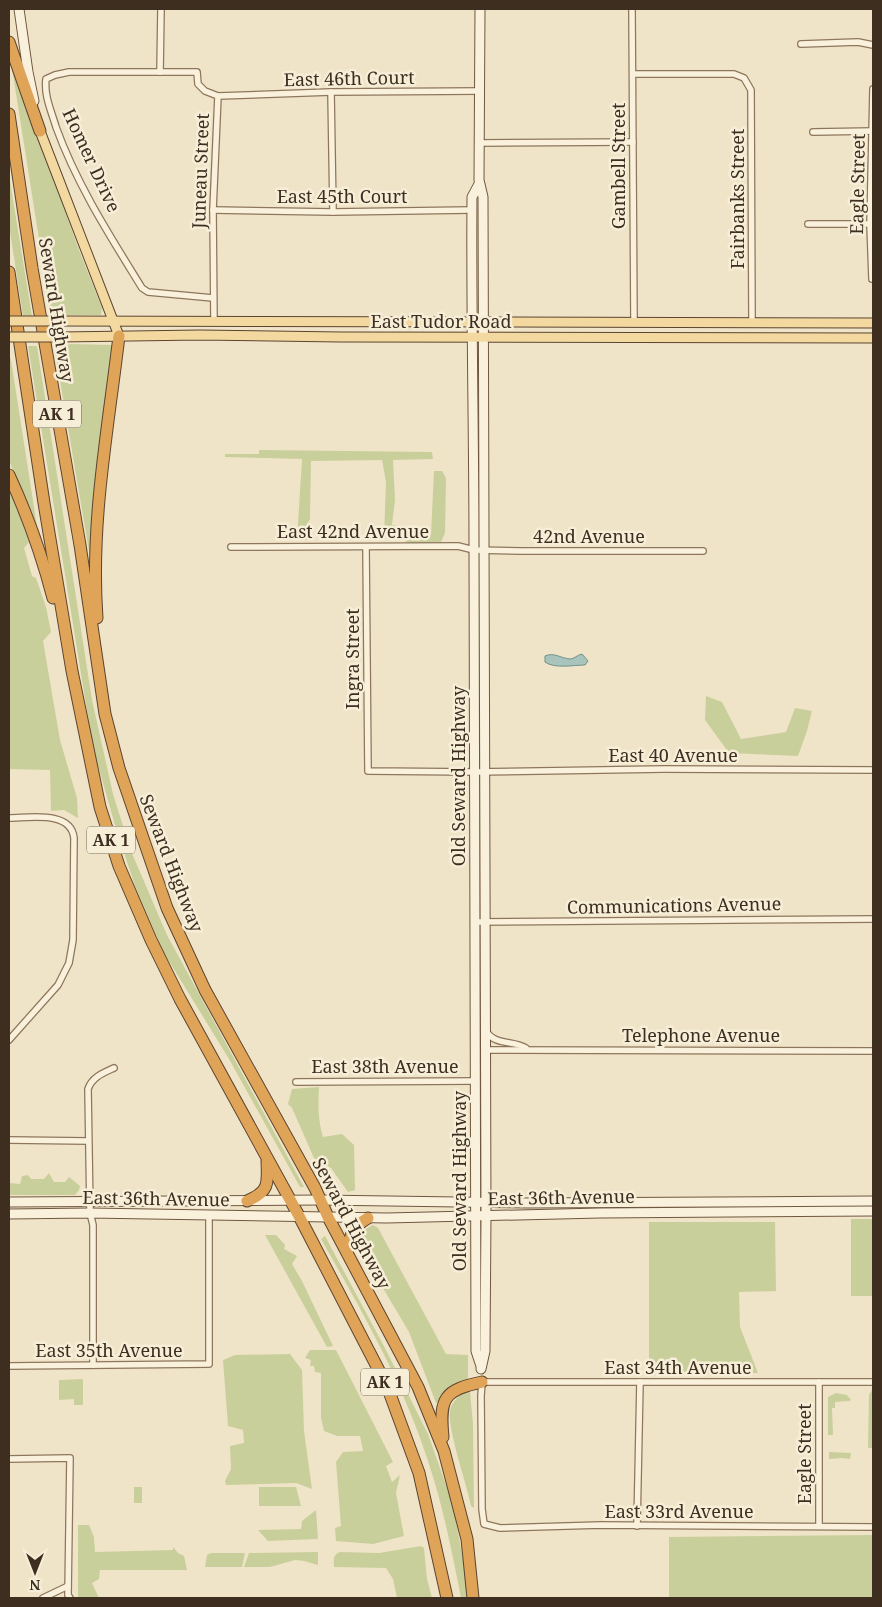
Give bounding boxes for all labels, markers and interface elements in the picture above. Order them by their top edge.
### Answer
street label: East 46th Court [283,65,415,91]
street label: Gambell Street [606,103,630,229]
street label: Homer Drive [57,104,127,216]
street label: Juneau Street [186,113,214,230]
street label: Fairbanks Street [725,129,749,269]
street label: Eagle Street [844,133,870,235]
street label: East 45th Court [277,184,407,208]
street label: Seward Highway [34,236,80,385]
street label: East Tudor Road [371,309,511,333]
road number: AK 1 [33,400,81,428]
street label: East 42nd Avenue [277,519,429,543]
street label: 42nd Avenue [533,524,645,548]
street label: Ingra Street [340,608,364,710]
street label: Old Seward Highway [446,685,470,866]
street label: East 40 Avenue [608,743,738,767]
street label: Seward Highway [135,791,210,936]
road number: AK 1 [87,826,135,854]
street label: Communications Avenue [567,891,781,919]
street label: Telephone Avenue [622,1023,780,1047]
street label: East 38th Avenue [311,1054,459,1078]
street label: Old Seward Highway [447,1090,471,1271]
street label: Seward Highway [307,1153,397,1294]
street label: East 36th Avenue [487,1184,635,1210]
street label: East 36th Avenue [82,1185,230,1211]
street label: East 35th Avenue [35,1338,183,1362]
street label: East 34th Avenue [604,1355,752,1379]
road number: AK 1 [361,1368,409,1395]
street label: Eagle Street [792,1403,816,1505]
street label: East 33rd Avenue [604,1499,754,1523]
north arrow [10,1547,60,1597]
text: N [29,1576,41,1595]

